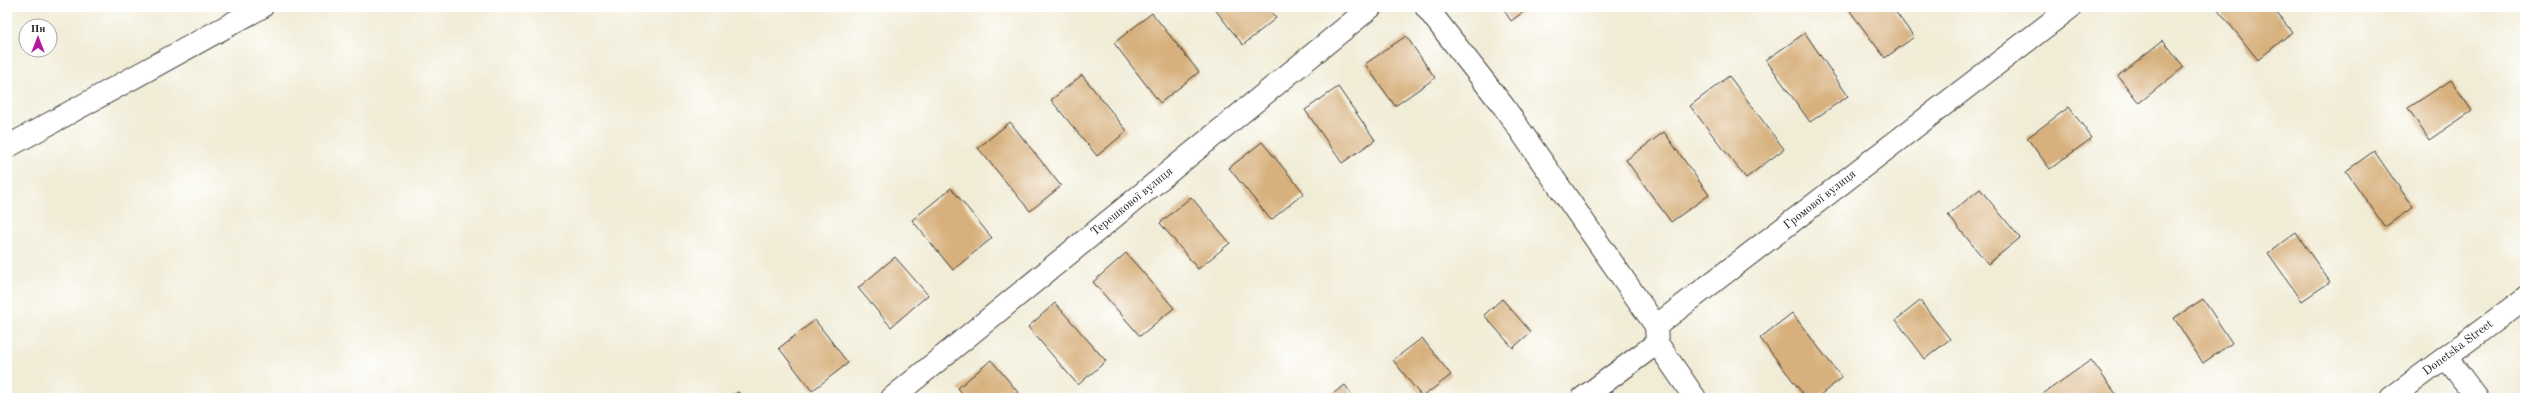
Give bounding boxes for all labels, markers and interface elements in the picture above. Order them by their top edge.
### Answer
north arrow [18,18,58,58]
text: Пн [30,24,46,35]
street label: Терешкової вулиця [1089,165,1175,239]
street label: Громової вулиця [1782,168,1858,232]
street label: Donetska Street [2421,318,2495,378]

